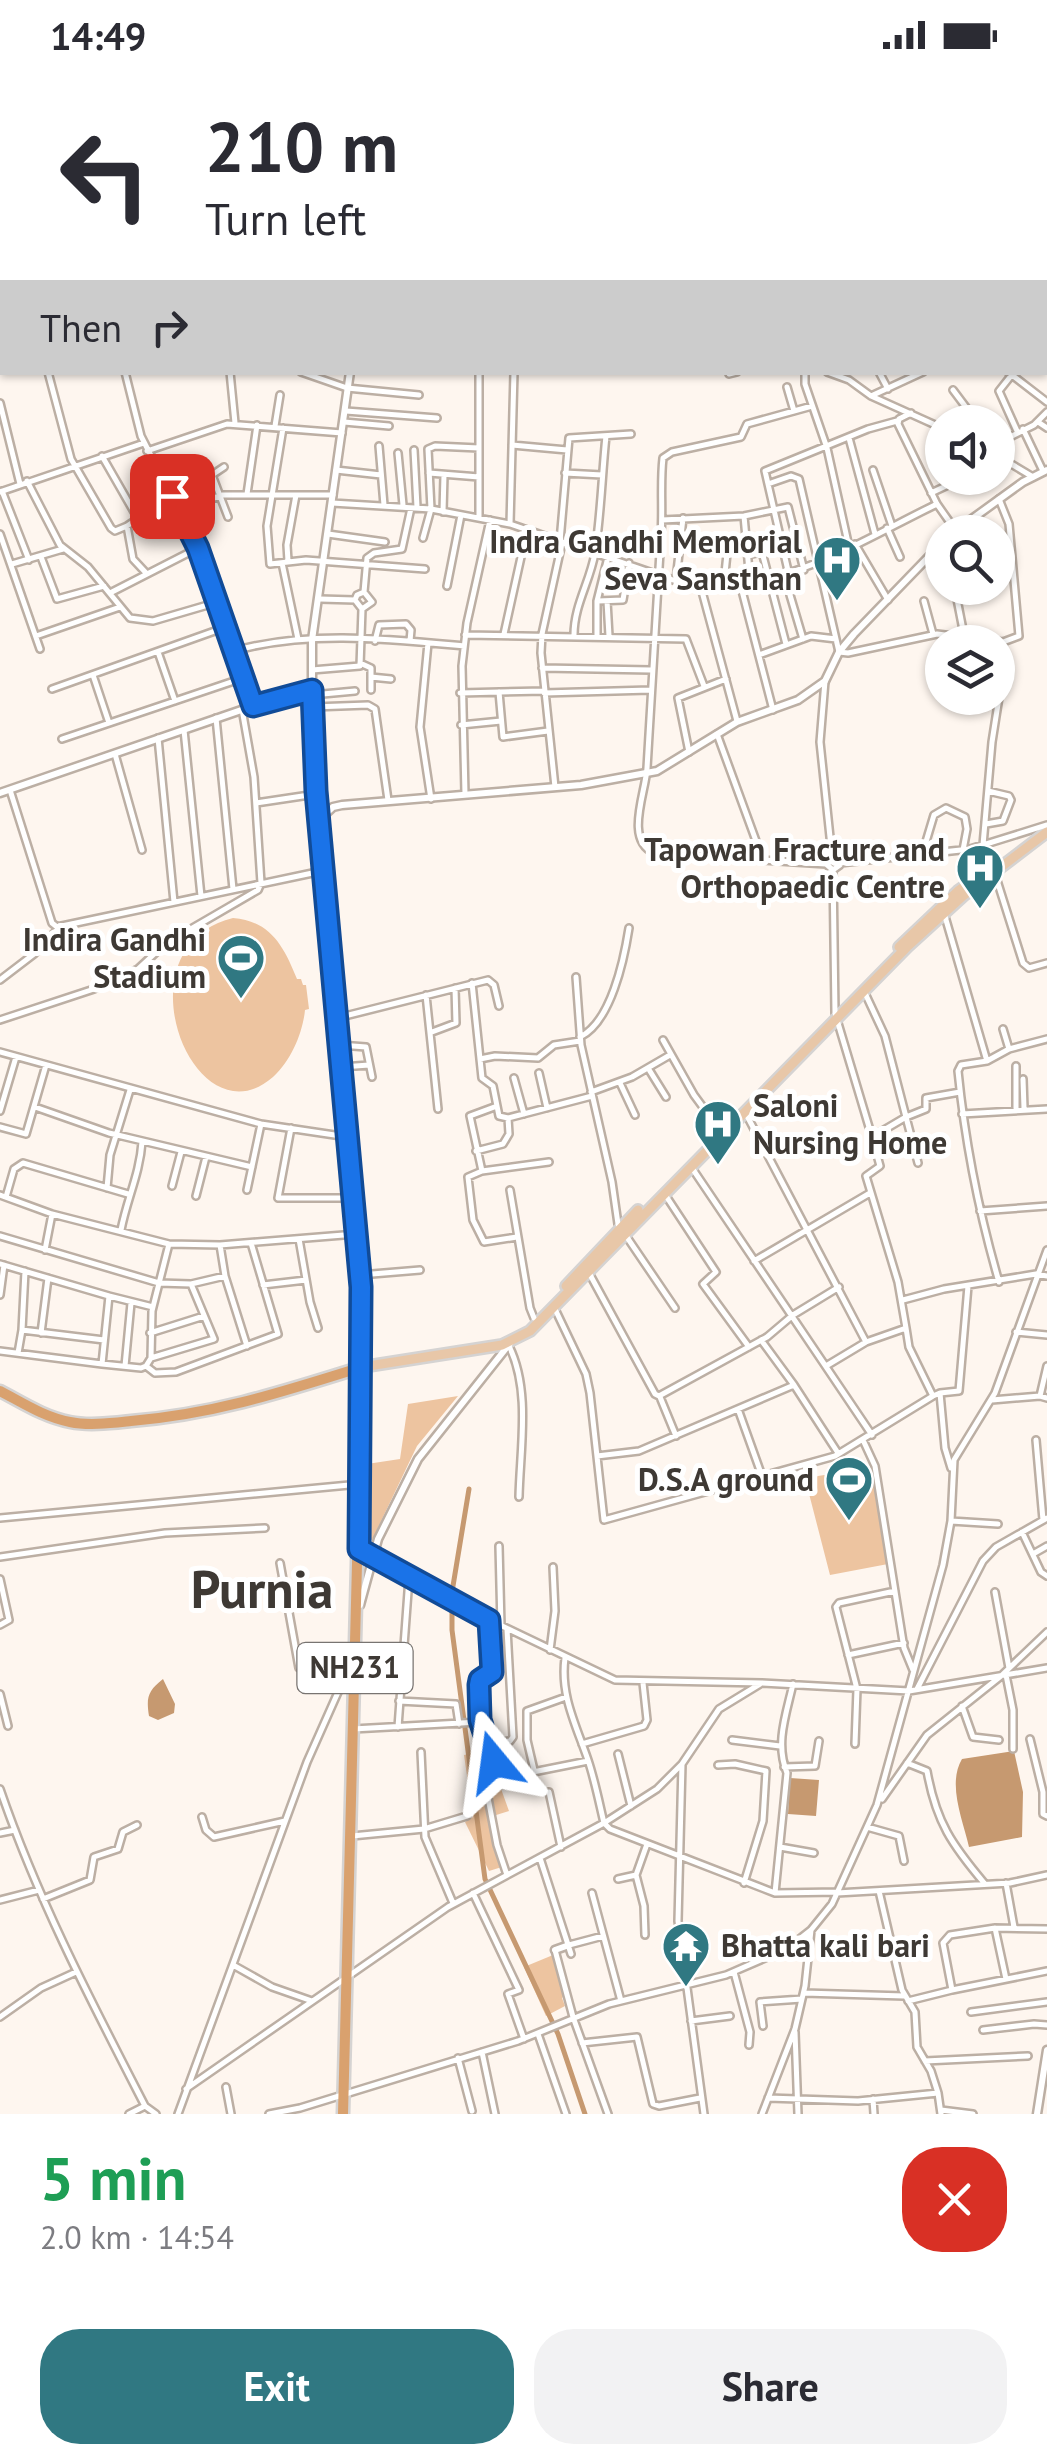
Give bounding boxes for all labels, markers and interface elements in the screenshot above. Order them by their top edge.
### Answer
text: 14:49 [50,11,146,60]
text: 210 m [205,101,398,191]
icon: left [40,110,170,240]
text: Turn left [205,189,366,247]
icon: right [142,300,197,355]
text: Then [40,303,122,352]
map controls [925,405,1015,715]
button: sound [925,405,1015,495]
pin [130,454,215,539]
icon: arrive [145,469,200,524]
button: search [925,515,1015,605]
place label: Indra Gandhi Memorial Seva Sansthan [489,520,803,599]
hospital icon: Indra Gandhi Memorial Seva Sansthan [811,534,863,602]
button: layers [925,625,1015,715]
place label: Tapowan Fracture and Orthopaedic Centre [644,828,945,907]
hospital icon: Tapowan Fracture and Orthopaedic Centre [954,842,1006,910]
place label: Indira Gandhi Stadium [23,918,206,997]
sports icon: Indira Gandhi Stadium [215,932,267,1000]
place label: Saloni Nursing Home [753,1084,947,1163]
hospital icon: Saloni Nursing Home [692,1098,744,1166]
sports icon: D.S.A ground [823,1454,875,1522]
place label: D.S.A ground [638,1458,814,1500]
district label: Purnia [191,1555,333,1622]
road number: NH231 [298,1643,412,1693]
position arrow [442,1710,546,1814]
temple icon: Bhatta kali bari [660,1920,712,1988]
place label: Bhatta kali bari [721,1924,930,1966]
text: 5 min [40,2139,186,2217]
button: close [902,2147,1007,2252]
text: 2.0 km · 14:54 [40,2216,234,2258]
button: Exit [40,2329,514,2444]
button: Share [534,2329,1007,2444]

